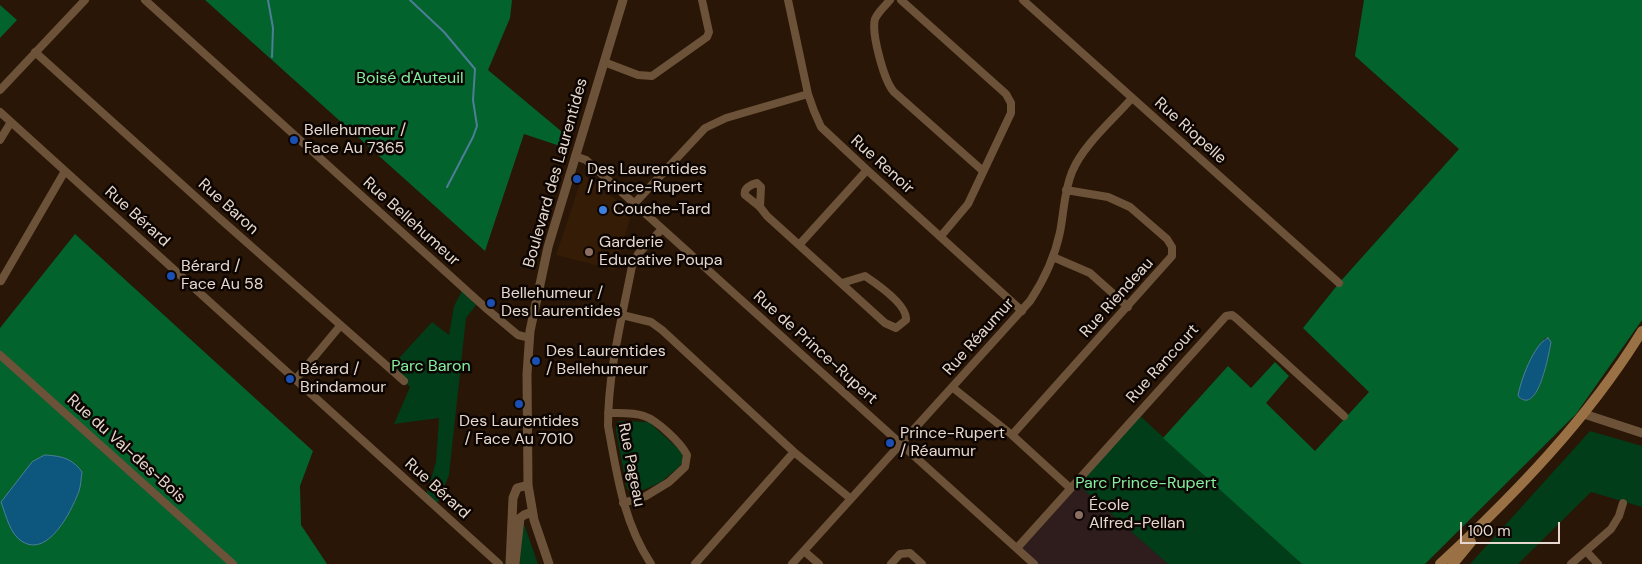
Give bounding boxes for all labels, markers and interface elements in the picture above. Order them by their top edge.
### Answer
park label: Boisé d'Auteuil [356,69,464,89]
street label: Boulevard des Laurentides [520,76,592,270]
street label: Rue Riopelle [1150,94,1230,168]
place label: Bellehumeur / Face Au 7365 [304,121,406,159]
street label: Rue Renoir [846,132,918,198]
marker: Bellehumeur / Face Au 7365 [288,134,300,146]
place label: Des Laurentides / Prince-Rupert [587,160,707,198]
street label: Rue Bellehumeur [359,173,463,271]
marker: Des Laurentides / Prince-Rupert [571,173,583,185]
street label: Rue Baron [194,175,262,239]
street label: Rue Bérard [100,183,174,251]
place label: Couche-Tard [613,200,711,220]
marker: Couche-Tard [597,204,609,216]
place label: Garderie Educative Poupa [599,233,723,271]
marker: Garderie Educative Poupa [583,246,595,258]
street label: Rue Riendeau [1076,254,1158,342]
place label: Bérard / Face Au 58 [181,257,264,295]
marker: Bérard / Face Au 58 [165,270,177,282]
place label: Bellehumeur / Des Laurentides [501,284,621,322]
street label: Rue de Prince-Rupert [749,287,881,409]
street label: Rue Réaumur [939,294,1019,380]
marker: Bellehumeur / Des Laurentides [485,297,497,309]
street label: Rue Rancourt [1123,321,1203,407]
place label: Des Laurentides / Bellehumeur [546,342,666,380]
marker: Des Laurentides / Bellehumeur [530,355,542,367]
park label: Parc Baron [391,357,471,377]
place label: Bérard / Brindamour [300,360,386,398]
marker: Bérard / Brindamour [284,373,296,385]
street label: Rue du Val-des-Bois [63,391,189,507]
marker: Des Laurentides / Face Au 7010 [513,398,525,410]
place label: Des Laurentides / Face Au 7010 [459,412,579,450]
street label: Rue Pageau [613,421,649,509]
place label: Prince-Rupert / Réaumur [900,424,1005,462]
marker: Prince-Rupert / Réaumur [884,437,896,449]
street label: Rue Bérard [400,455,474,523]
park label: Parc Prince-Rupert [1075,474,1217,494]
place label: École Alfred-Pellan [1089,496,1185,534]
marker: École Alfred-Pellan [1073,509,1085,521]
scale bar [1462,512,1562,544]
text: 100 m [1468,521,1511,541]

